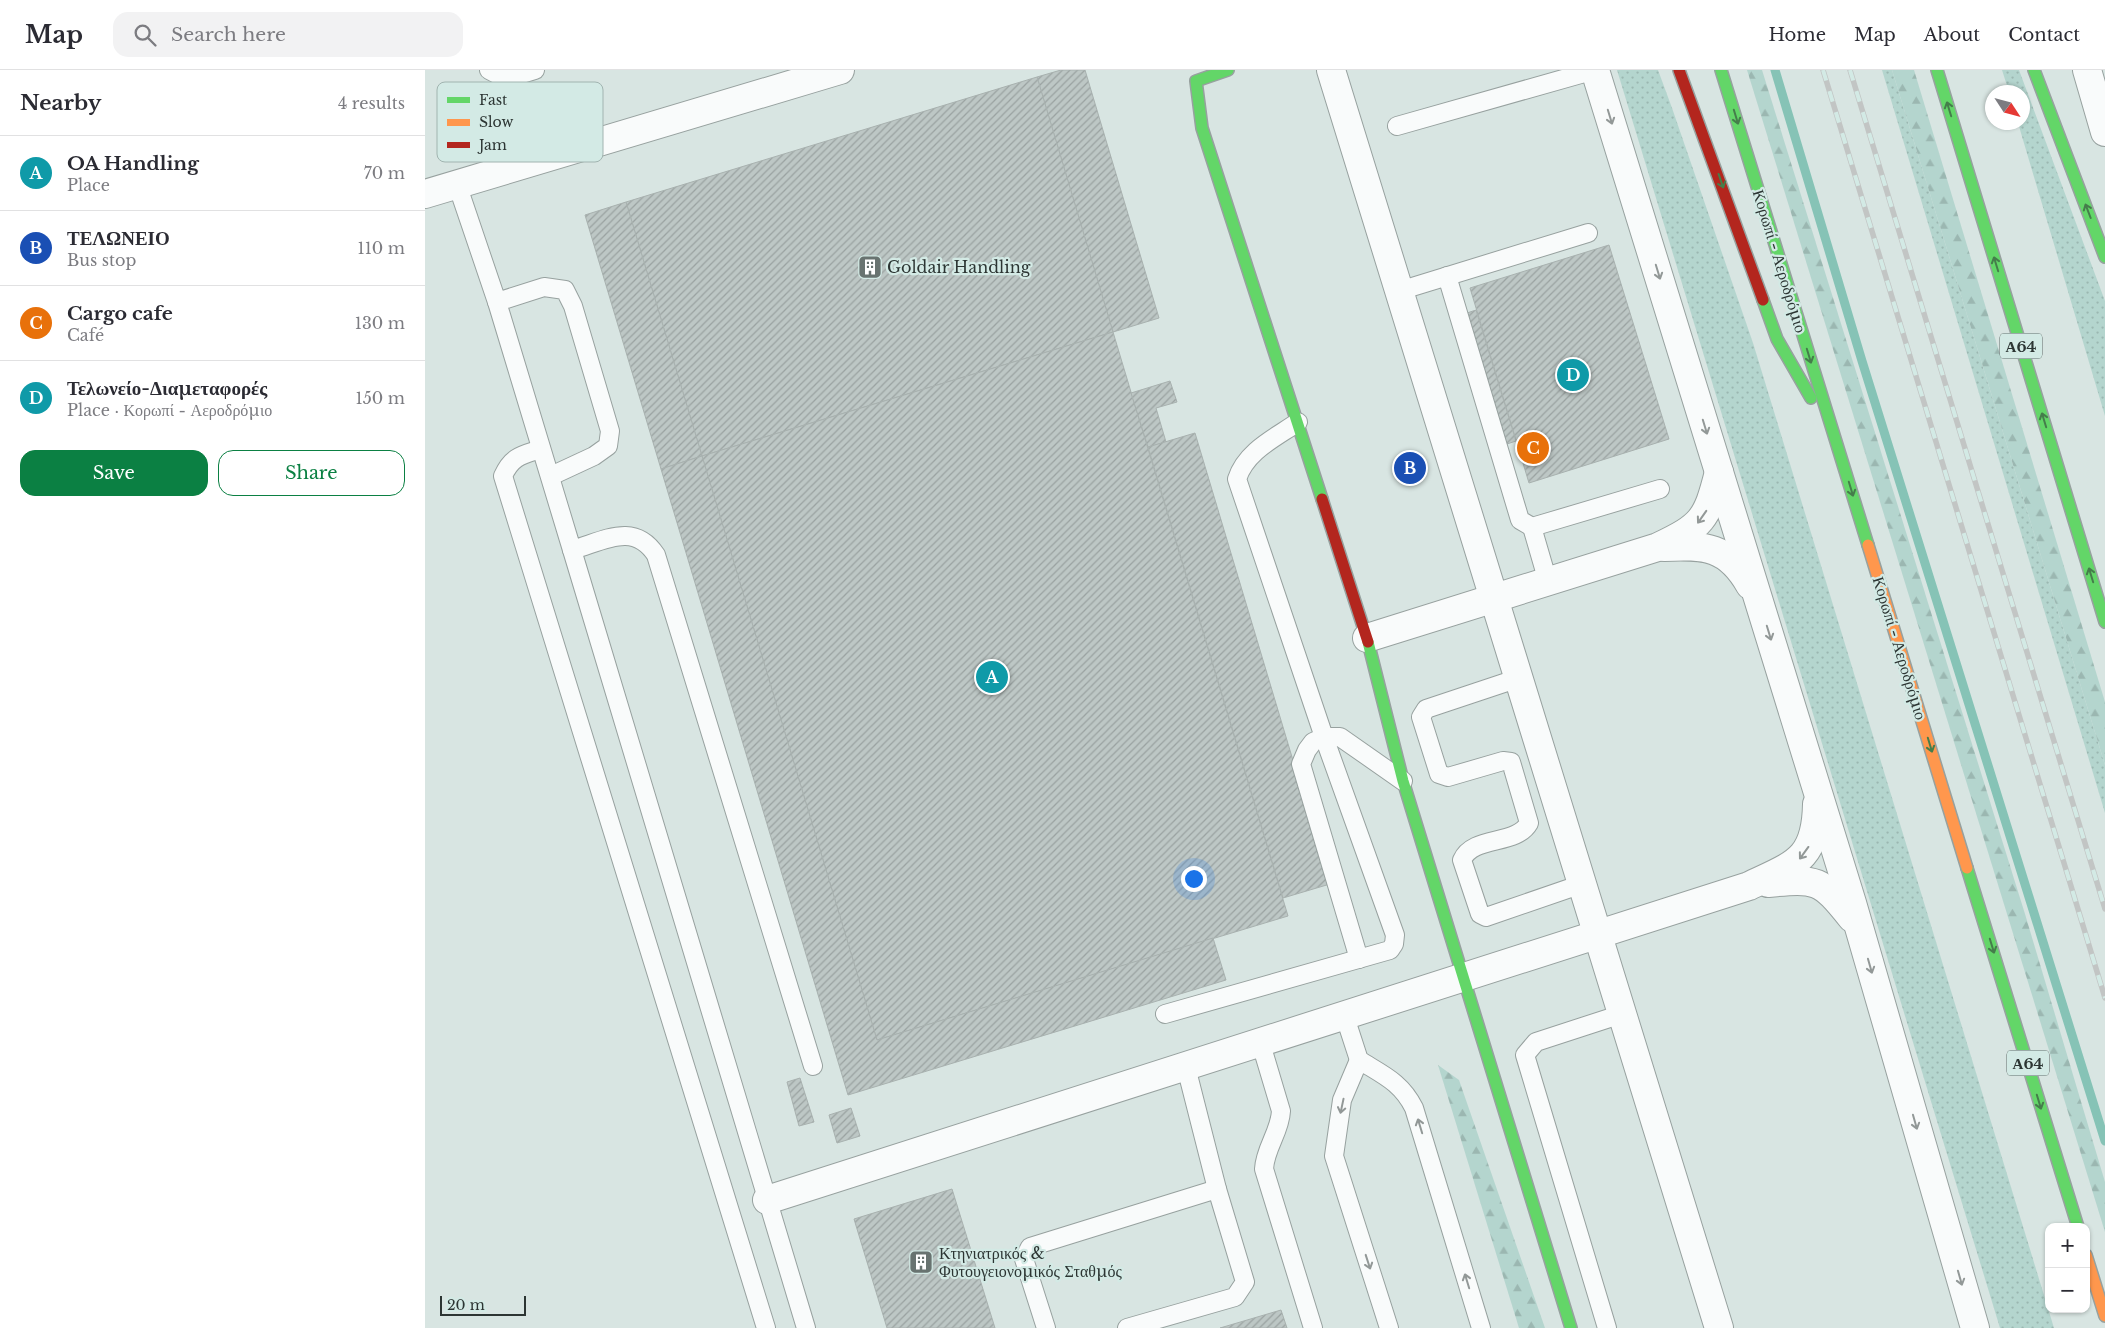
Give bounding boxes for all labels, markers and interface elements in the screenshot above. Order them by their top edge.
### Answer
search box [113,12,463,57]
text: Map [25,20,83,49]
icon: search [131,21,159,49]
text: Search here [171,23,286,46]
text: Home [1768,24,1826,46]
text: Map [1854,24,1896,46]
text: About [1924,24,1980,46]
text: Contact [2008,24,2080,46]
legend [437,82,603,162]
north arrow [1985,85,2030,130]
text: Nearby [20,90,101,116]
text: Fast [479,91,508,109]
text: 4 results [338,93,405,113]
one-way arrow [1944,101,1954,117]
one-way arrow [1605,108,1615,124]
one-way arrow [1731,108,1741,124]
text: Slow [479,113,513,131]
text: Jam [477,136,507,154]
text: OA Handling [67,152,199,175]
text: A [30,163,42,183]
text: 70 m [364,163,405,183]
one-way arrow [1717,173,1726,188]
text: Place [67,175,110,195]
street label: Κορωπί - Αεροδρόμιο [1749,187,1811,335]
one-way arrow [2083,204,2092,219]
text: ΤΕΛΩΝΕΙΟ [67,227,170,250]
text: B [30,238,42,258]
text: 110 m [358,238,405,258]
text: Bus stop [67,250,136,270]
building icon: Goldair Handling [857,254,883,280]
one-way arrow [1991,256,2001,272]
place label: Goldair Handling [887,257,1031,277]
one-way arrow [1653,264,1663,280]
text: Cargo cafe [67,302,173,325]
text: C [29,313,43,333]
text: 130 m [355,313,405,333]
text: Café [67,325,104,345]
road number: Α64 [2000,334,2042,358]
one-way arrow [1805,347,1815,363]
pin: D [1557,356,1589,394]
text: Τελωνείο-Διαμεταφορές [67,377,267,400]
text: D [29,388,43,408]
text: 150 m [356,388,405,408]
text: Place · Κορωπί - Αεροδρόμιο [67,400,272,420]
one-way arrow [2038,412,2048,428]
one-way arrow [1701,419,1711,435]
pin: C [1517,429,1549,467]
pin: B [1394,449,1426,487]
button: Save [20,450,208,496]
button: Share [218,450,405,496]
one-way arrow [1846,481,1856,497]
one-way arrow [1697,510,1707,524]
one-way arrow [2085,567,2095,583]
street label: Κορωπί - Αεροδρόμιο [1869,574,1931,722]
one-way arrow [1764,624,1774,640]
pin: A [976,658,1008,696]
one-way arrow [1925,736,1935,752]
one-way arrow [1799,846,1809,860]
your location [1181,866,1207,892]
one-way arrow [1988,938,1997,954]
one-way arrow [1866,958,1876,974]
road number: Α64 [2007,1050,2049,1076]
one-way arrow [2035,1093,2045,1109]
one-way arrow [1336,1097,1346,1113]
one-way arrow [1911,1114,1921,1130]
one-way arrow [1414,1118,1424,1134]
map controls [2045,1223,2090,1313]
button: + [2045,1223,2090,1268]
place label: Κτηνιατρικός & Φυτουγειονομικός Σταθμός [939,1243,1123,1281]
building icon: Κτηνιατρικός & Φυτουγειονομικός Σταθμός [908,1249,934,1275]
one-way arrow [1364,1254,1374,1270]
button: − [2045,1268,2090,1313]
one-way arrow [1956,1270,1966,1286]
one-way arrow [1461,1274,1471,1290]
scale bar [440,1293,526,1316]
text: 20 m [447,1296,485,1314]

